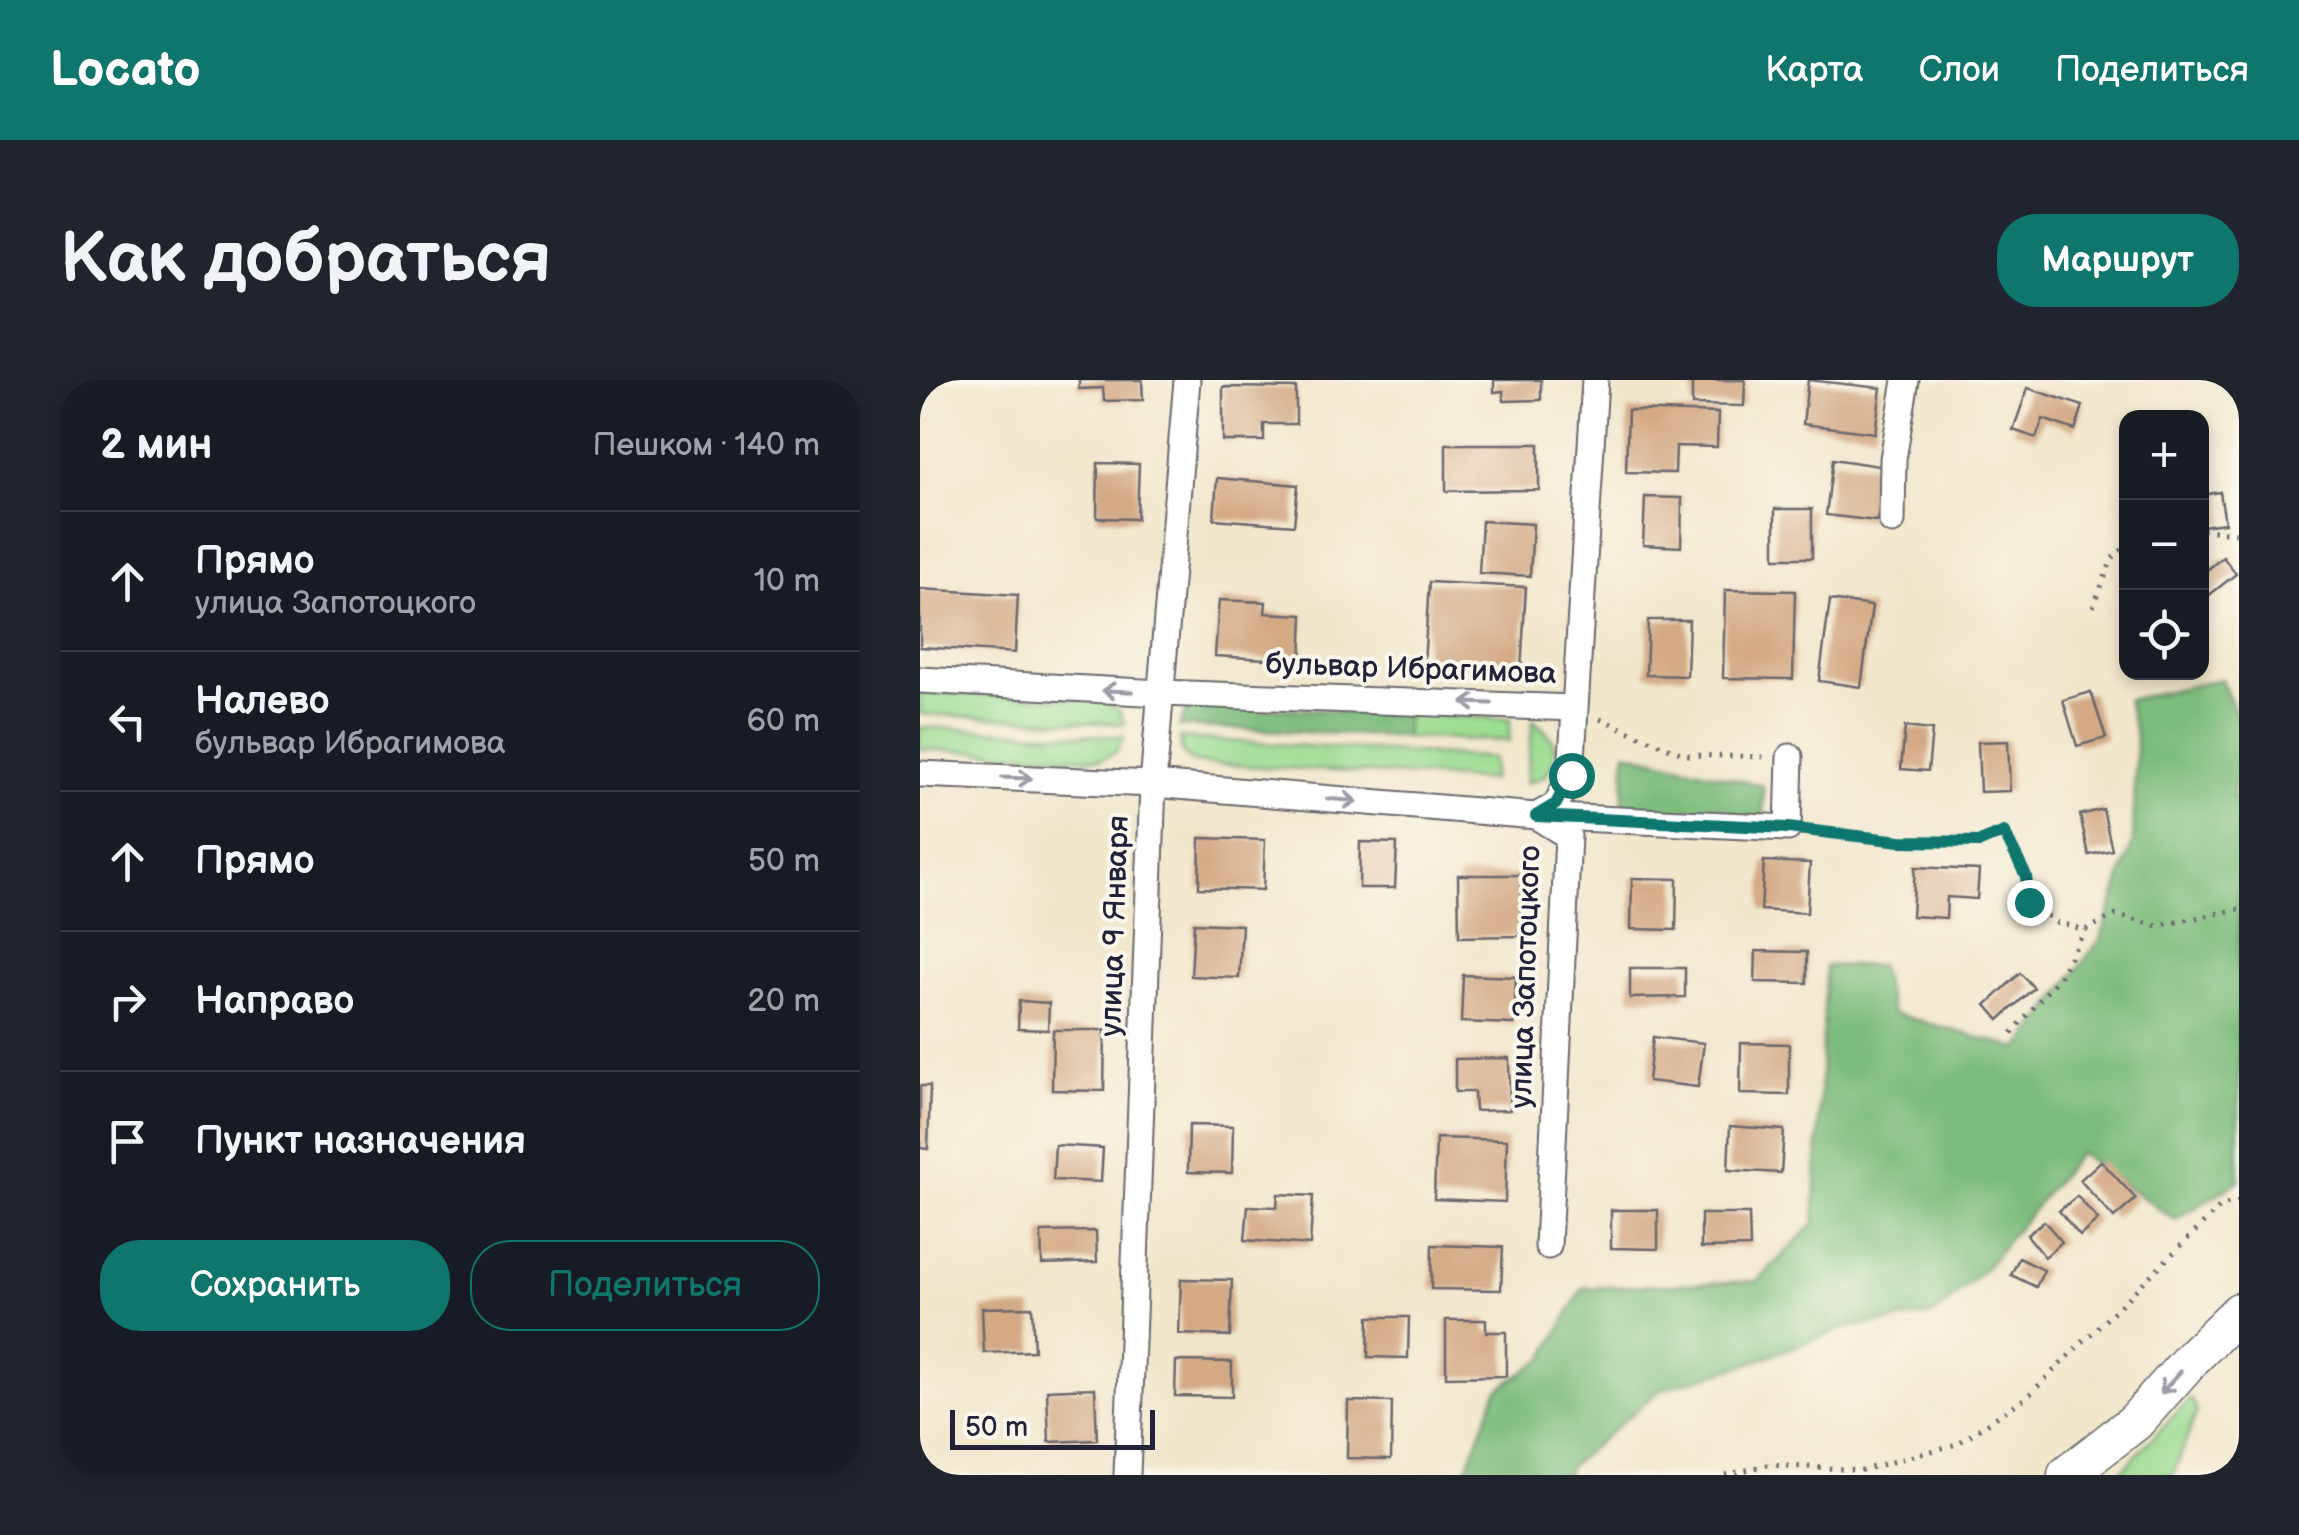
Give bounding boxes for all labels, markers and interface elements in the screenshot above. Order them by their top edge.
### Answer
text: Locato [50,42,201,99]
text: Карта [1765,49,1864,92]
text: Слои [1919,49,2000,92]
text: Поделиться [2055,49,2249,92]
button: Маршрут [1997,214,2239,307]
text: Как добраться [60,218,551,302]
map controls [2119,410,2209,680]
button: + [2119,410,2209,500]
text: 2 мин [100,420,212,471]
text: Пешком · 140 m [593,426,820,465]
button: − [2119,500,2209,590]
text: Прямо [195,539,314,584]
icon: ahead [100,554,155,609]
text: 10 m [754,562,820,601]
text: улица Запотоцкого [195,584,476,623]
button: locate [2119,590,2209,680]
street label: бульвар Ибрагимова [1265,646,1557,692]
text: Налево [195,679,330,724]
one-way arrow [1102,681,1134,700]
icon: left [100,694,155,749]
one-way arrow [1462,694,1494,713]
text: 60 m [747,702,820,741]
text: бульвар Ибрагимова [195,724,506,763]
route start [1549,753,1595,799]
one-way arrow [1001,769,1033,788]
one-way arrow [1325,790,1357,809]
street label: улица 9 Января [1093,815,1137,1037]
icon: ahead [100,834,155,889]
text: Прямо [195,839,314,884]
text: 50 m [748,842,820,881]
street label: улица Запотоцкого [1503,845,1549,1109]
route end [2007,880,2053,926]
icon: right [100,974,155,1029]
text: Направо [195,979,354,1024]
text: 20 m [747,982,820,1021]
icon: arrive [100,1114,155,1169]
text: Пункт назначения [195,1119,526,1164]
button: Сохранить [100,1240,450,1331]
button: Поделиться [470,1240,820,1331]
one-way arrow [2160,1369,2183,1394]
scale bar [950,1405,1155,1450]
text: 50 m [965,1411,1028,1444]

